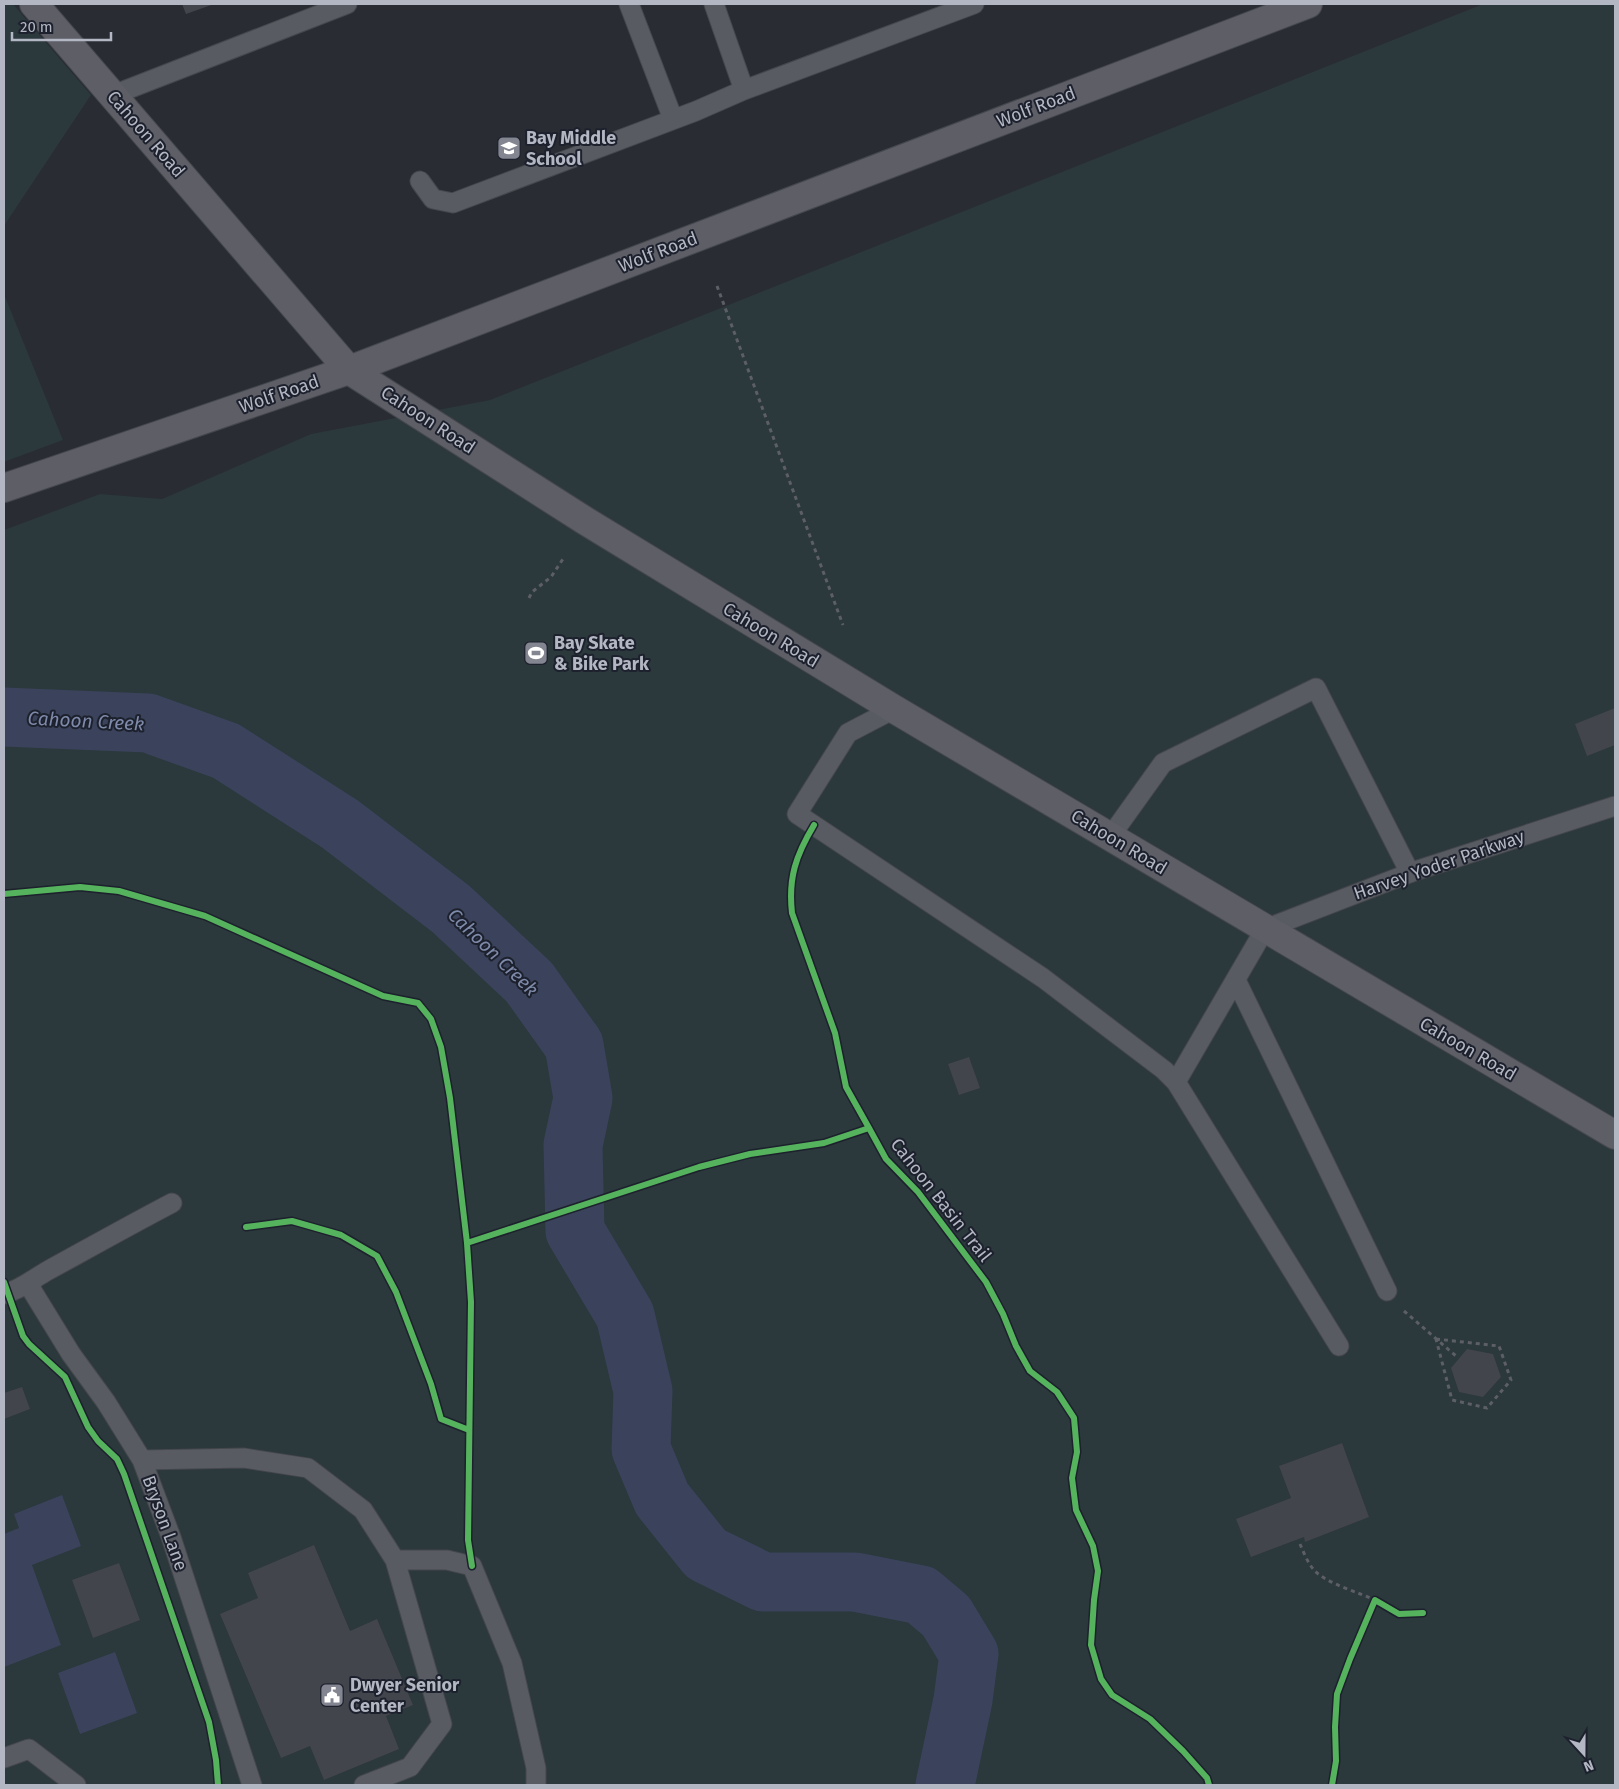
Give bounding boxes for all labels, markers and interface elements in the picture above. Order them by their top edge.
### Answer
scale bar [12,10,111,42]
text: 20 m [20,18,53,36]
street label: Wolf Road [993,82,1079,132]
street label: Cahoon Road [102,86,190,182]
place label: Bay Middle School [526,127,616,170]
school or university icon: Bay Middle School [496,135,522,161]
street label: Wolf Road [615,227,701,277]
street label: Wolf Road [236,370,322,418]
street label: Cahoon Road [377,381,479,459]
street label: Cahoon Road [719,598,823,672]
place label: Bay Skate & Bike Park [554,632,650,675]
sports icon: Bay Skate & Bike Park [523,640,549,666]
water label: Cahoon Creek [27,706,145,736]
street label: Cahoon Road [1067,805,1171,879]
street label: Harvey Yoder Parkway [1351,825,1527,905]
water label: Cahoon Creek [443,903,543,1001]
street label: Cahoon Road [1416,1012,1520,1086]
street label: Cahoon Basin Trail [886,1134,996,1266]
street label: Bryson Lane [138,1472,192,1574]
place label: Dwyer Senior Center [350,1674,460,1717]
public building icon: Dwyer Senior Center [319,1682,345,1708]
north arrow [1559,1729,1609,1779]
text: N [1581,1756,1596,1775]

